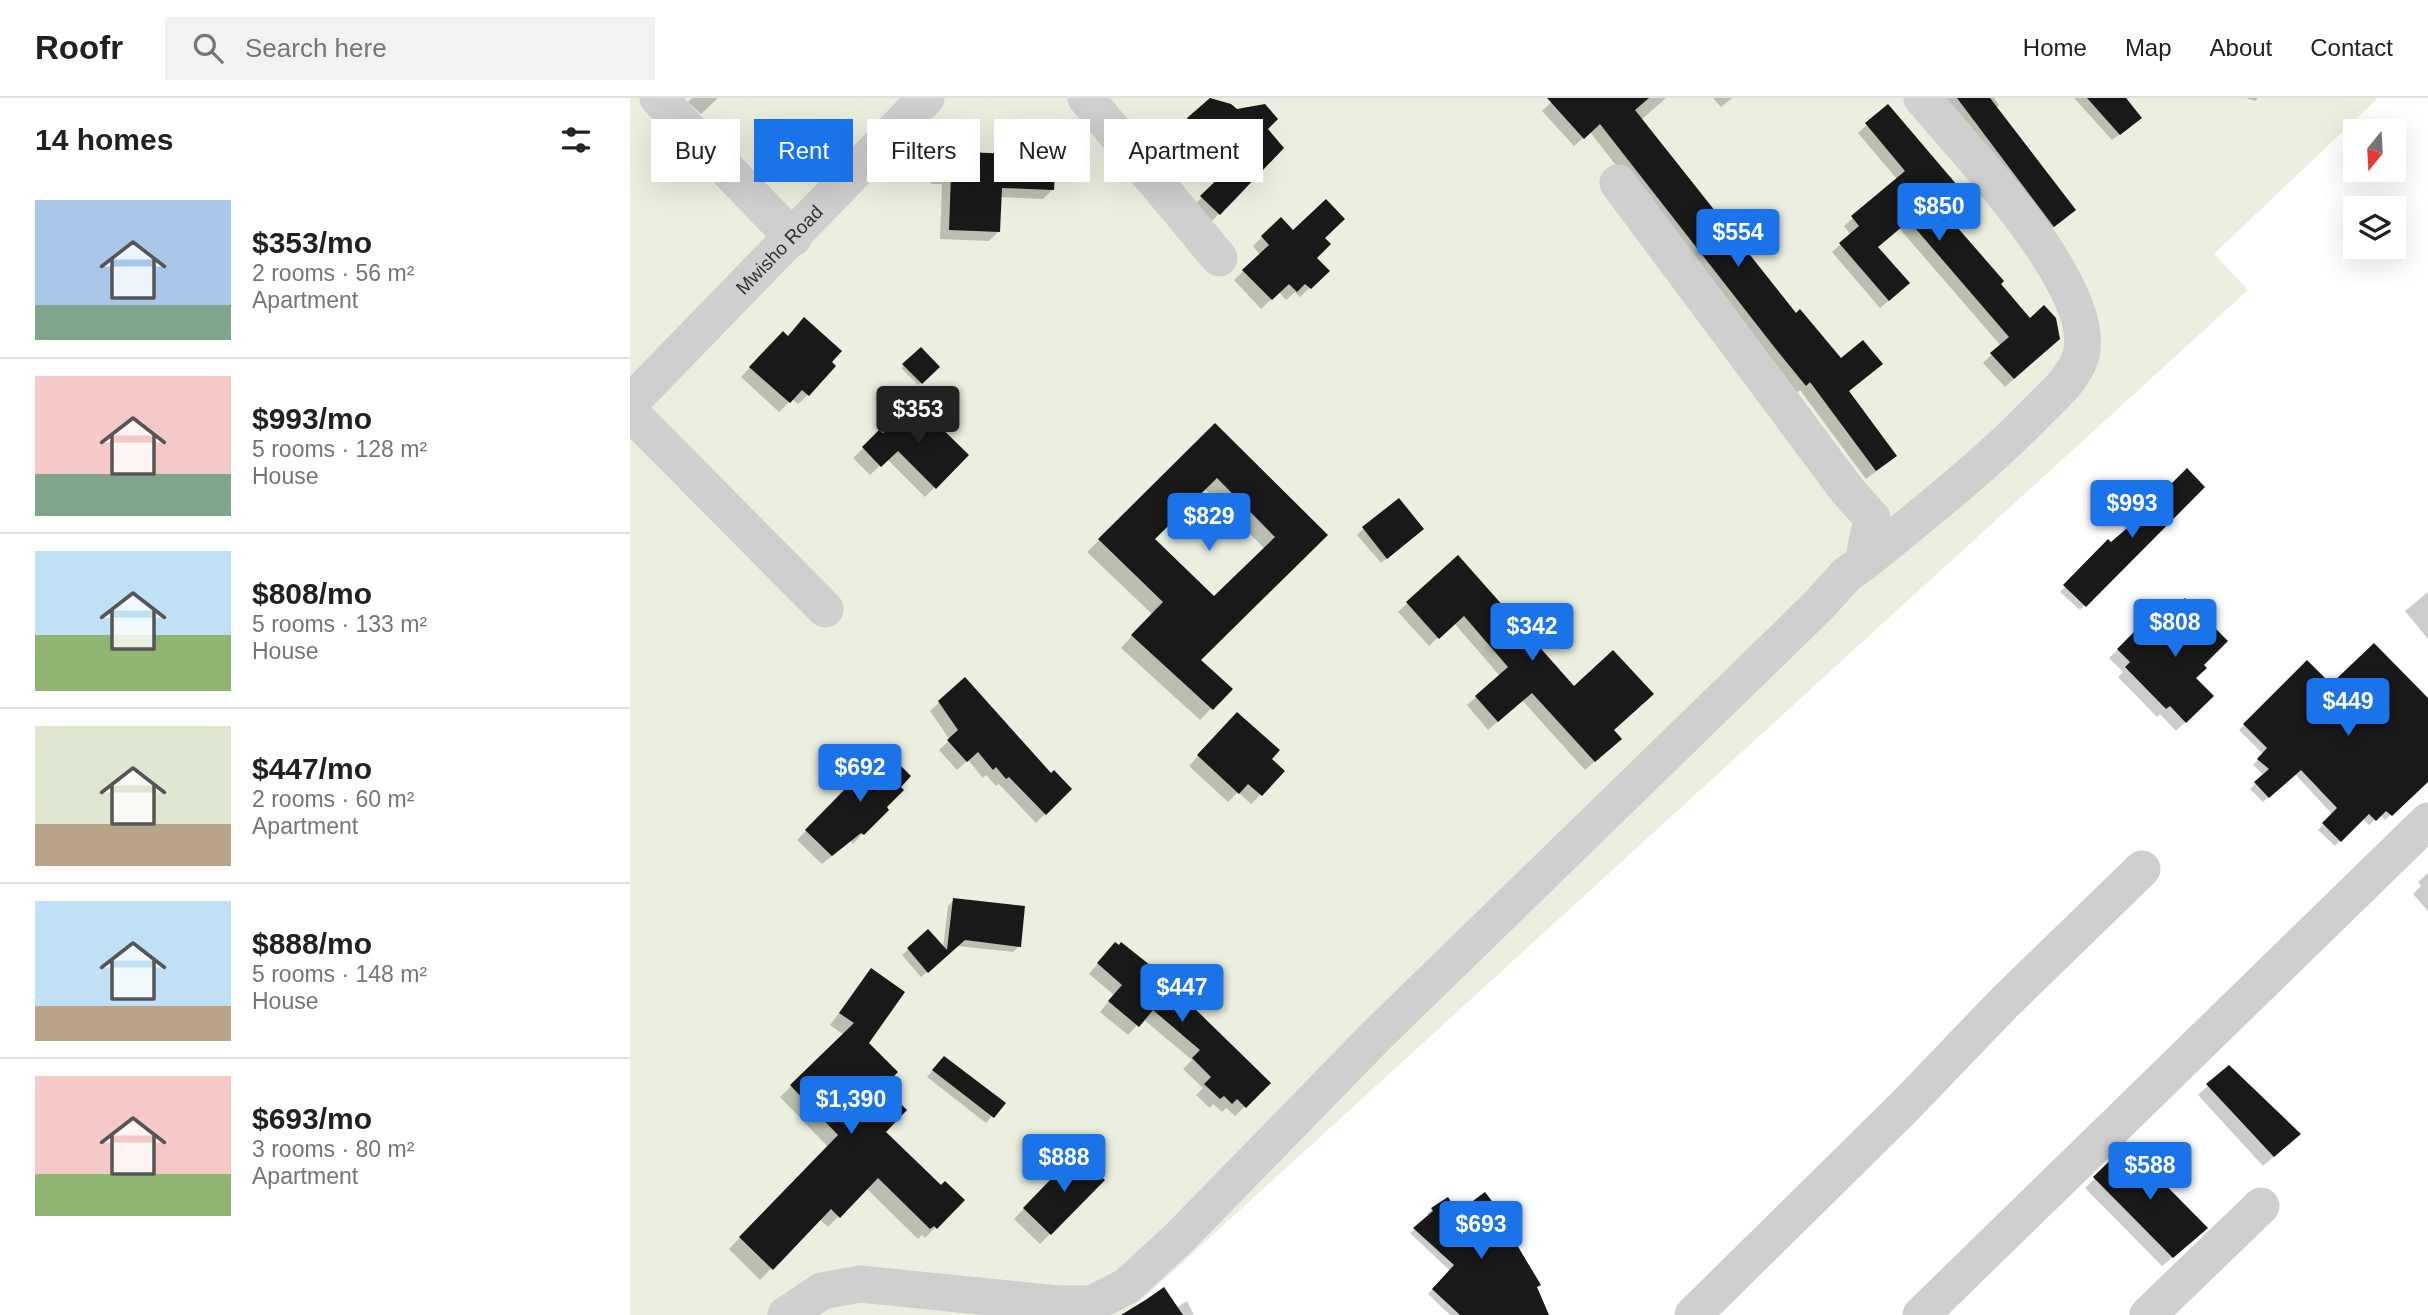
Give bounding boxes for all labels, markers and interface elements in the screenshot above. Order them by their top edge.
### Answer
search box [165,17,655,80]
text: Roofr [35,29,123,66]
icon: search [189,29,227,67]
text: Search here [245,33,387,63]
text: Home [2023,34,2087,61]
text: Map [2125,34,2172,61]
text: About [2210,34,2272,61]
text: Contact [2310,34,2393,61]
chip: Buy [651,119,740,182]
chip: Rent [754,119,853,182]
chip: Filters [867,119,980,182]
chip: New [994,119,1090,182]
chip: Apartment [1104,119,1263,182]
north arrow [2343,119,2406,182]
map controls [2343,119,2406,259]
icon: filters [557,121,595,159]
text: 14 homes [35,123,173,156]
pin: $850 [1898,184,1980,243]
text: $850 [1913,193,1965,219]
button: layers [2343,196,2406,259]
street label: Mwisho Road [731,201,827,298]
pin: $554 [1697,209,1779,269]
text: $554 [1712,219,1764,245]
text: $353/mo [252,226,372,259]
icon: home [91,228,175,312]
text: 2 rooms · 56 m² [252,260,414,286]
text: Apartment [252,287,358,313]
pin: $353 [877,386,959,446]
text: $353 [892,396,944,422]
text: $993/mo [252,402,372,435]
icon: home [91,404,175,488]
text: 5 rooms · 128 m² [252,436,427,462]
text: House [252,463,318,489]
pin: $993 [2091,480,2173,540]
text: $993 [2106,490,2158,516]
pin: $829 [1168,494,1250,553]
text: $829 [1183,503,1235,529]
text: $808/mo [252,577,372,610]
icon: home [91,579,175,663]
pin: $808 [2134,600,2216,659]
pin: $342 [1491,603,1573,663]
text: $808 [2149,609,2201,635]
text: 5 rooms · 133 m² [252,611,427,637]
text: $342 [1506,613,1558,639]
text: House [252,638,318,664]
pin: $449 [2307,678,2389,738]
text: $449 [2322,688,2374,714]
pin: $692 [819,744,901,804]
text: $447/mo [252,752,372,785]
icon: home [91,754,175,838]
text: $692 [834,754,886,780]
text: 2 rooms · 60 m² [252,786,414,812]
text: Apartment [252,813,358,839]
text: $888/mo [252,927,372,960]
icon: home [91,929,175,1013]
text: 5 rooms · 148 m² [252,961,427,987]
pin: $447 [1141,964,1223,1024]
text: $447 [1156,974,1208,1000]
text: House [252,988,318,1014]
pin: $1,390 [794,1076,908,1136]
text: $1,390 [816,1086,886,1112]
text: $693/mo [252,1102,372,1135]
icon: home [91,1104,175,1188]
pin: $888 [1023,1134,1105,1194]
text: 3 rooms · 80 m² [252,1136,414,1162]
pin: $588 [2109,1142,2191,1202]
text: $888 [1038,1144,1090,1170]
text: $588 [2124,1152,2176,1178]
text: Apartment [252,1163,358,1189]
pin: $693 [1440,1202,1522,1261]
text: $693 [1455,1211,1507,1237]

